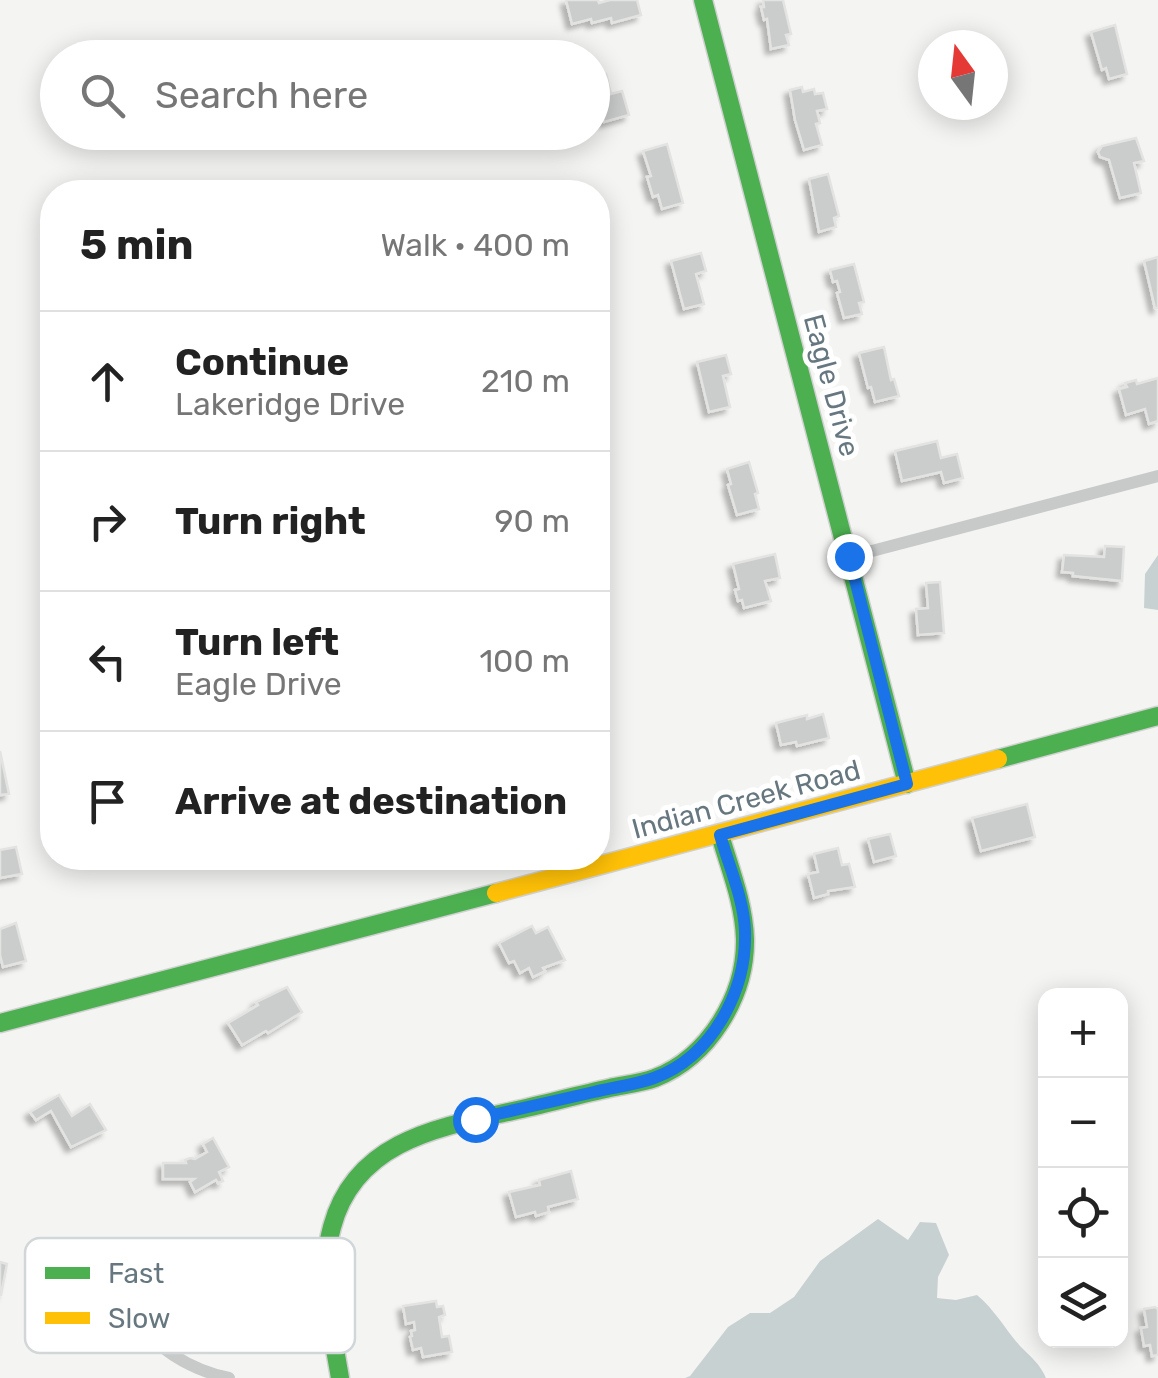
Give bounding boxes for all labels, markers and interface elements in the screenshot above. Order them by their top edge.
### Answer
north arrow [918,30,1008,120]
search box [40,40,610,150]
icon: search [75,68,130,123]
text: Search here [155,72,368,118]
text: 5 min [80,220,194,270]
text: Walk · 400 m [380,226,570,264]
street label: Eagle Drive [797,310,866,460]
text: Continue [175,339,349,385]
icon: ahead [80,354,135,409]
text: 210 m [481,362,570,400]
text: Lakeridge Drive [175,385,405,423]
icon: right [80,494,135,549]
text: Turn right [175,498,366,544]
text: 90 m [494,502,570,540]
route end [827,534,873,580]
text: Turn left [175,619,339,665]
icon: left [80,634,135,689]
text: 100 m [479,642,570,680]
text: Eagle Drive [175,665,342,703]
street label: Indian Creek Road [628,753,864,846]
icon: arrive [80,774,135,829]
text: Arrive at destination [175,778,567,824]
map controls [1038,988,1128,1348]
button: + [1038,988,1128,1078]
button: − [1038,1078,1128,1168]
route start [453,1097,499,1143]
button: locate [1038,1168,1128,1258]
legend [25,1238,355,1353]
text: Fast [108,1257,164,1290]
button: layers [1038,1258,1128,1348]
text: Slow [108,1302,170,1335]

